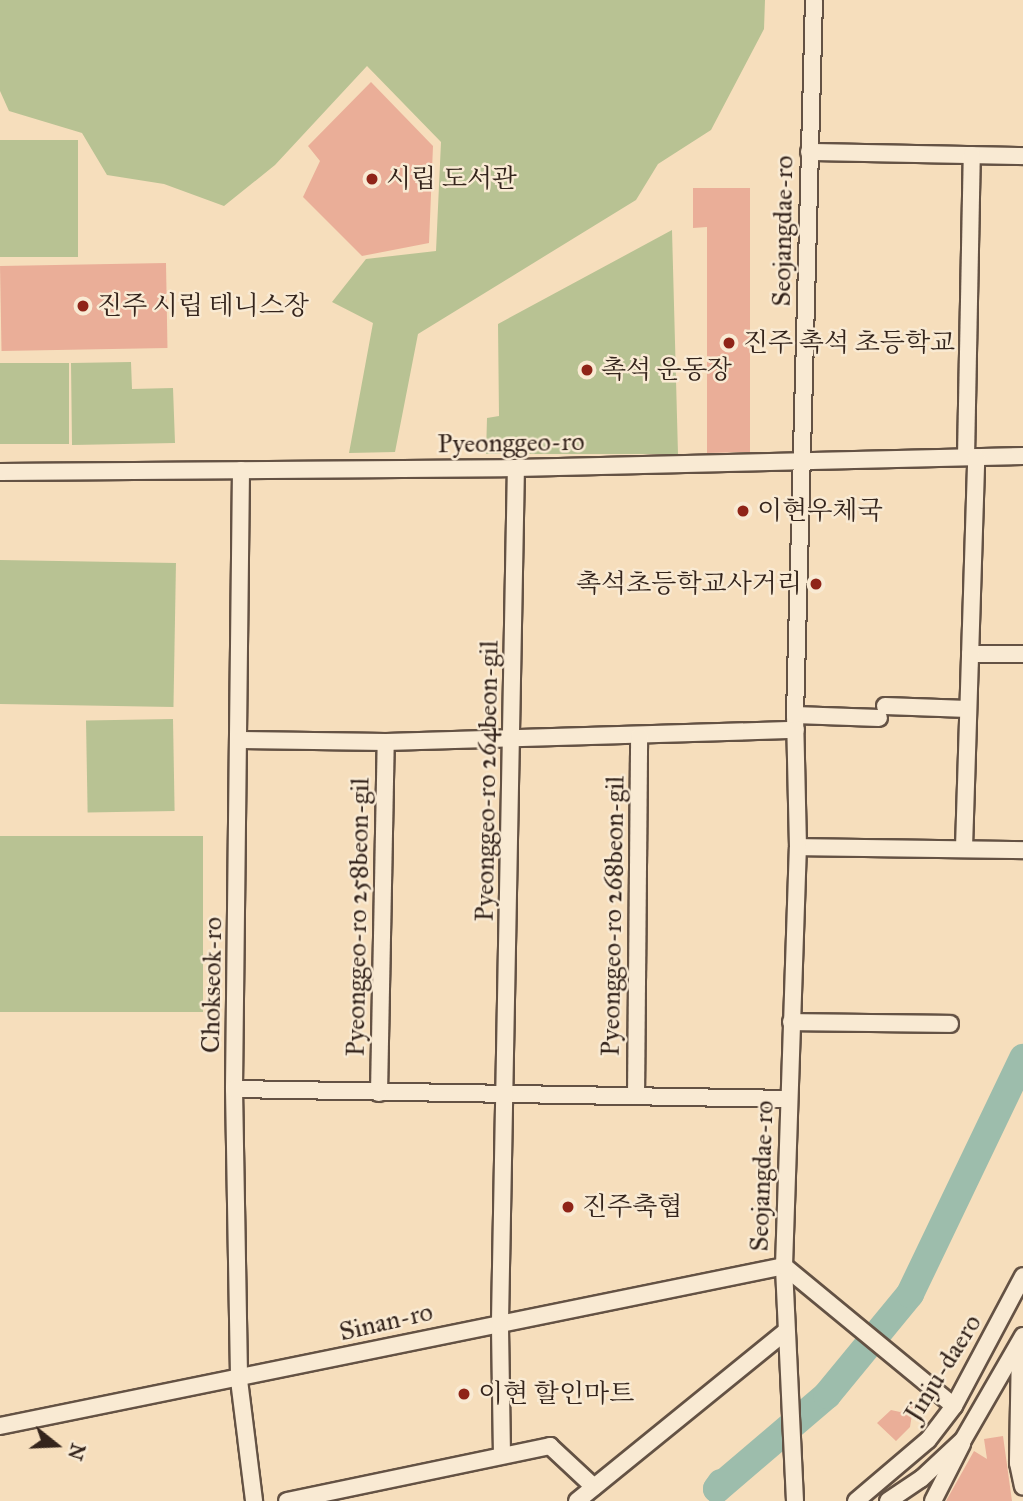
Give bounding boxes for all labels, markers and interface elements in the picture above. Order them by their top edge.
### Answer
street label: Seojangdae-ro [766,155,800,307]
place label: 시립 도서관 [386,163,517,195]
marker: 시립 도서관 [364,171,380,187]
place label: 진주 시립 테니스장 [97,290,309,322]
marker: 진주 시립 테니스장 [75,298,91,314]
place label: 진주 촉석 초등학교 [743,327,955,359]
marker: 진주 촉석 초등학교 [721,335,737,351]
place label: 촉석 운동장 [601,354,732,386]
marker: 촉석 운동장 [579,362,595,378]
street label: Pyeonggeo-ro [437,426,585,460]
place label: 이현우체국 [757,495,883,527]
marker: 이현우체국 [735,503,751,519]
place label: 촉석초등학교사거리 [576,568,802,600]
marker: 촉석초등학교사거리 [808,576,824,592]
street label: Pyeonggeo-ro 264beon-gil [469,640,505,922]
street label: Pyeonggeo-ro 268beon-gil [595,776,631,1056]
street label: Pyeonggeo-ro 258beon-gil [340,777,376,1057]
street label: Chokseok-ro [195,917,229,1053]
street label: Seojangdae-ro [744,1100,780,1252]
place label: 진주축협 [582,1191,682,1223]
marker: 진주축협 [560,1199,576,1215]
street label: Sinan-ro [336,1296,436,1348]
street label: Jinju-daero [898,1309,988,1427]
place label: 이현 할인마트 [478,1378,634,1410]
marker: 이현 할인마트 [456,1386,472,1402]
north arrow [21,1410,91,1480]
text: N [63,1440,90,1463]

